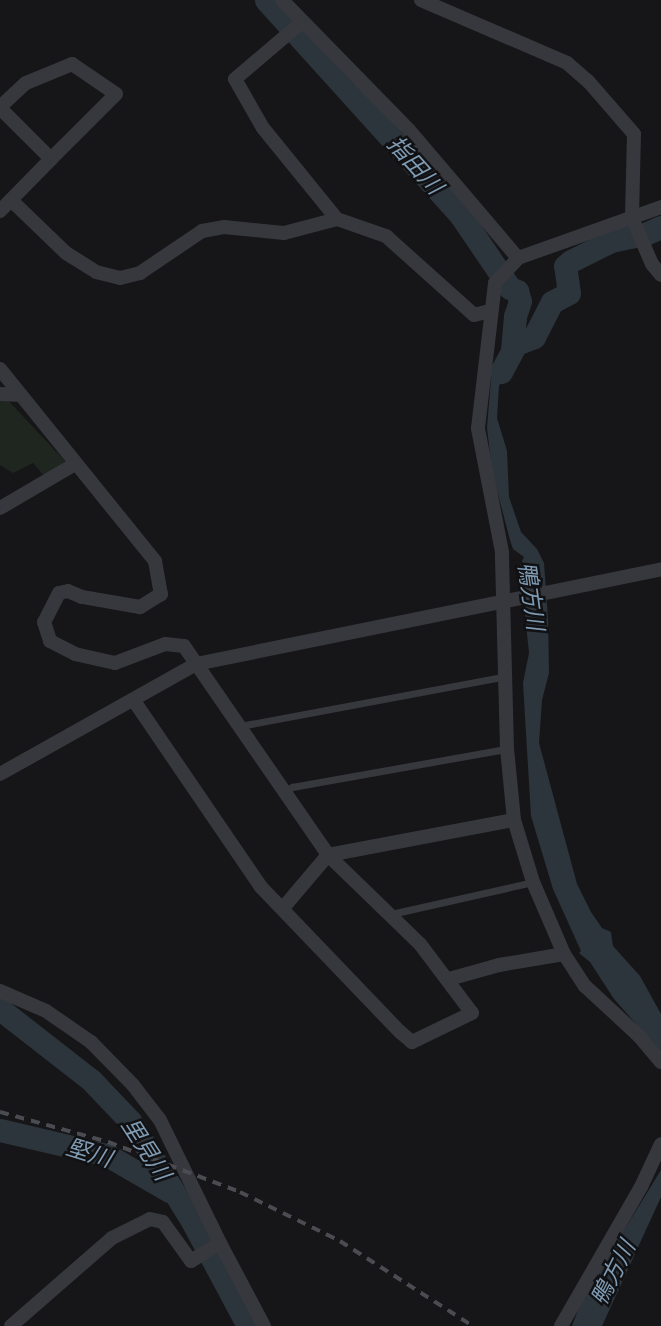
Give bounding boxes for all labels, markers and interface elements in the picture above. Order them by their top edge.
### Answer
water label: 指田川 [382,130,448,200]
water label: 鴨方川 [513,560,549,632]
water label: 里見川 [116,1113,176,1185]
water label: 堅川 [63,1133,115,1173]
water label: 鴨方川 [585,1236,641,1310]

